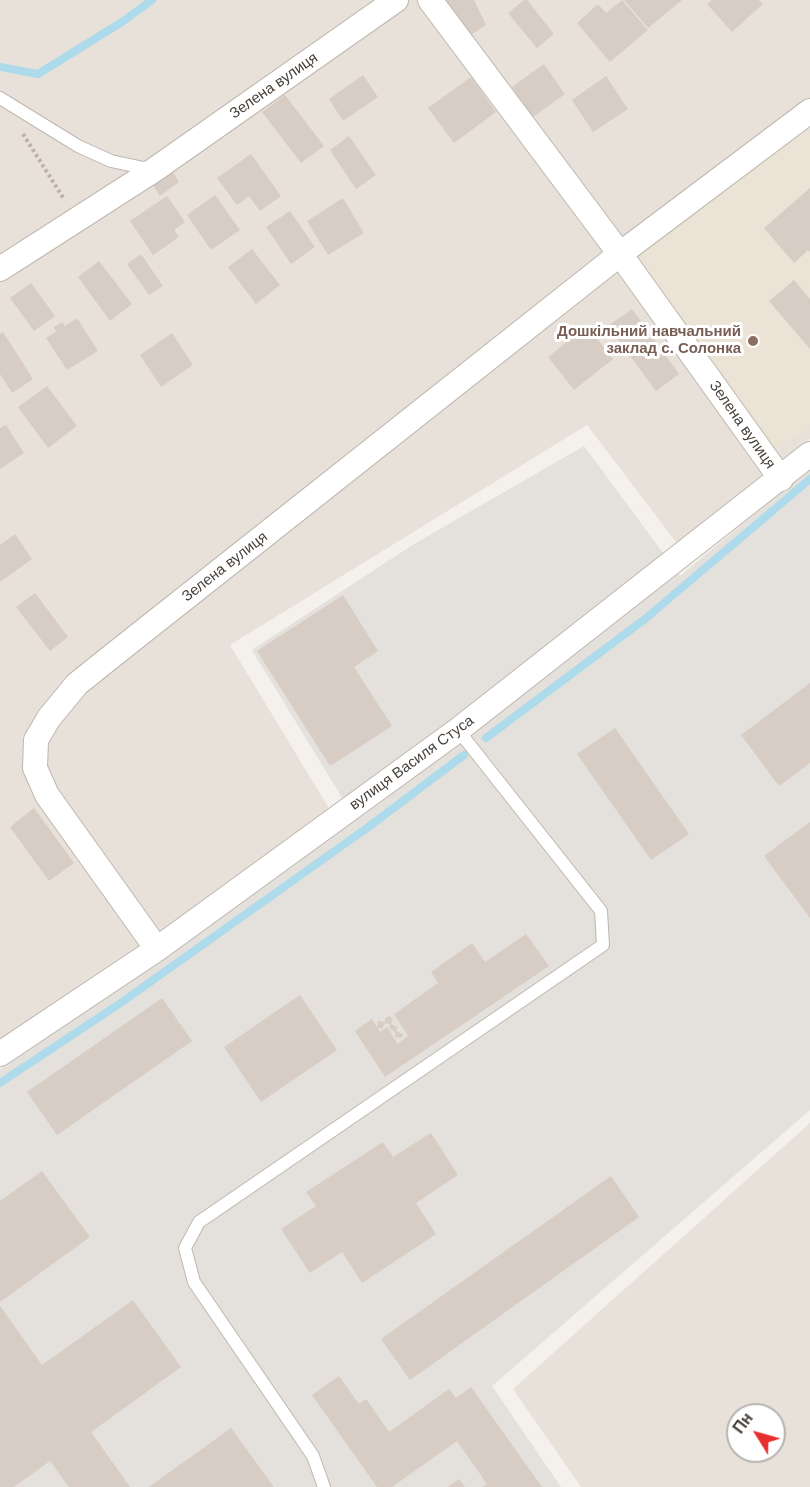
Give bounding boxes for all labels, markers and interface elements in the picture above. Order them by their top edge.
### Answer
street label: Зелена вулиця [226,49,322,123]
place label: Дошкільний навчальний заклад с. Солонка [557,323,741,358]
marker: Дошкільний навчальний заклад с. Солонка [746,334,760,348]
street label: Зелена вулиця [705,377,779,473]
street label: Зелена вулиця [179,528,271,606]
street label: вулиця Василя Стуса [346,712,478,814]
north arrow [726,1403,786,1463]
text: Пн [730,1410,756,1437]

